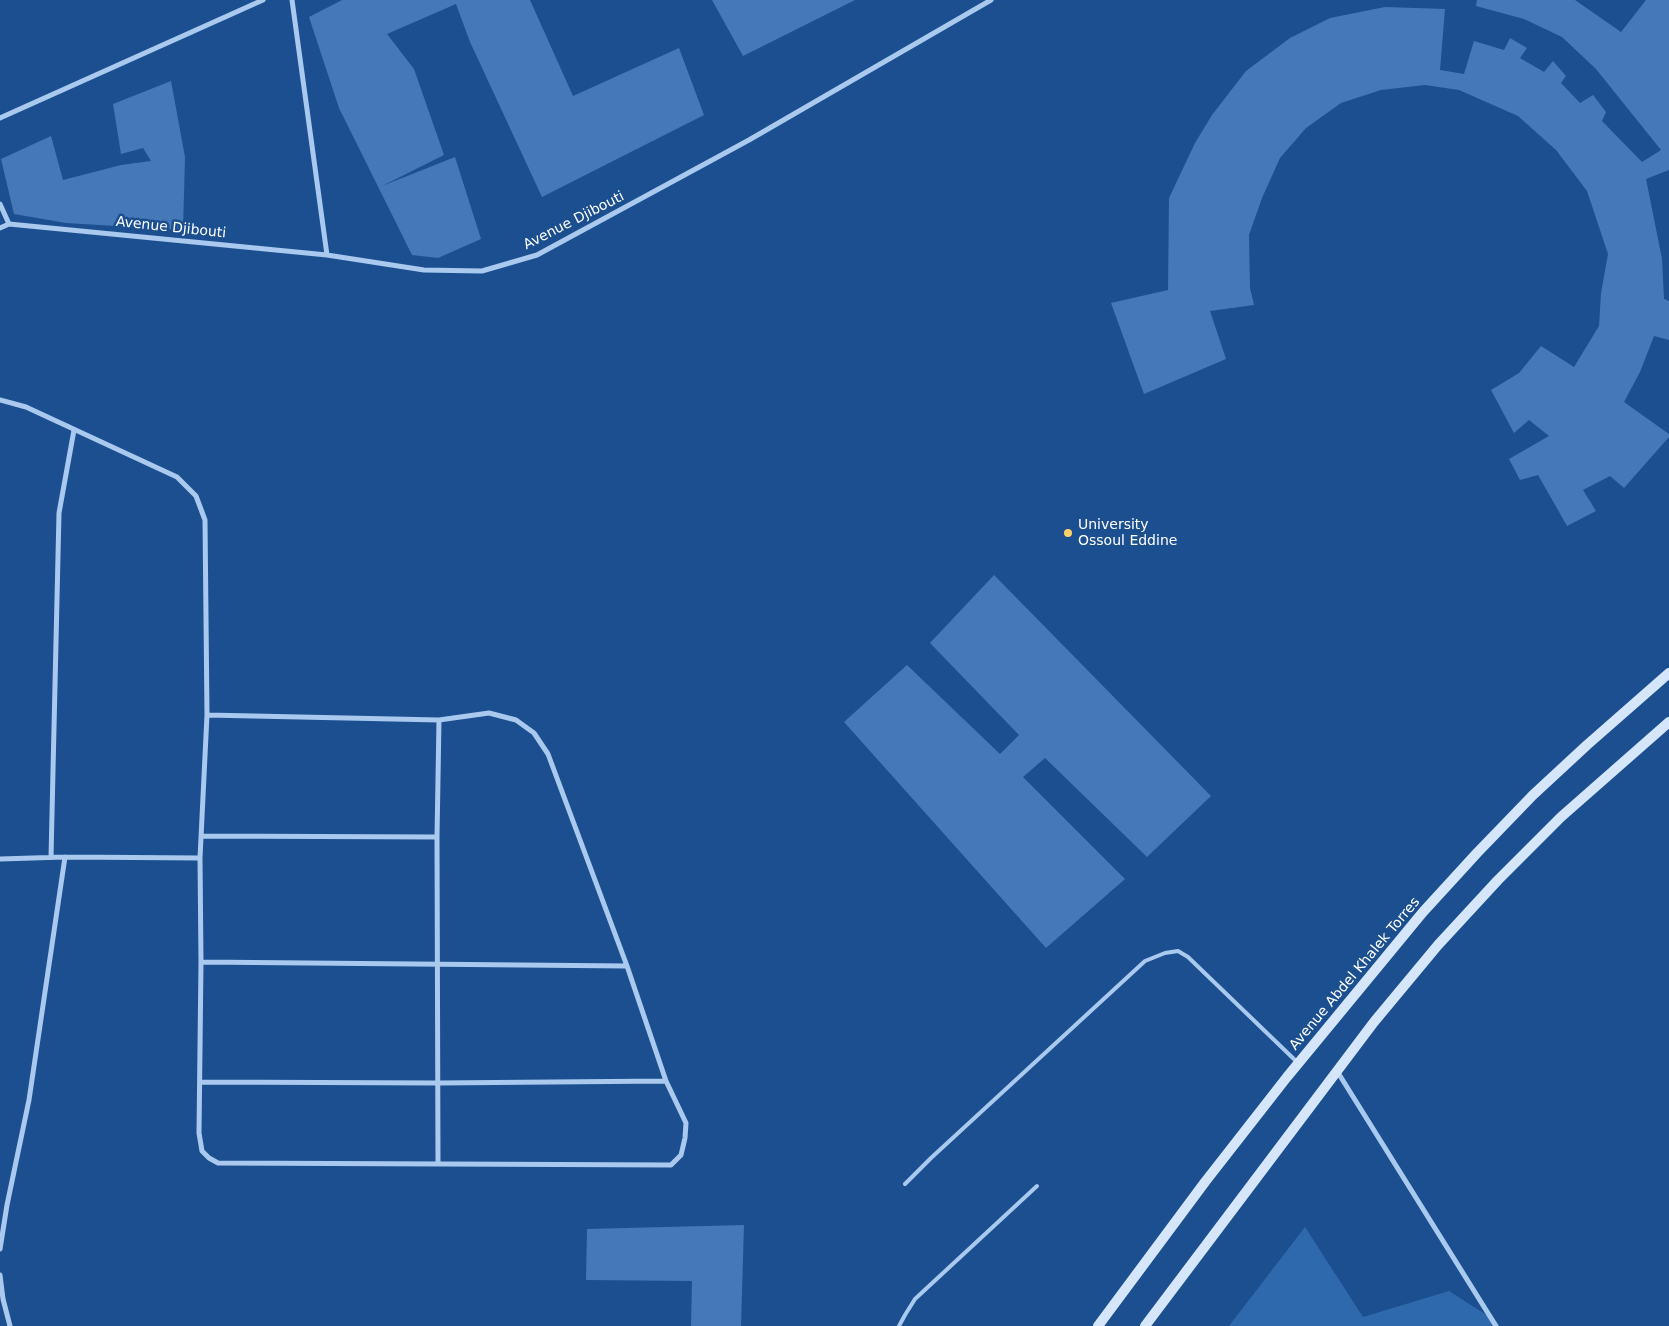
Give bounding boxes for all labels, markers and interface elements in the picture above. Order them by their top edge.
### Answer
street label: Avenue Djibouti [521,188,627,254]
street label: Avenue Djibouti [115,214,227,242]
place label: University Ossoul Eddine [1078,517,1177,550]
marker: University Ossoul Eddine [1062,527,1074,539]
street label: Avenue Abdel Khalek Torres [1286,894,1424,1054]

